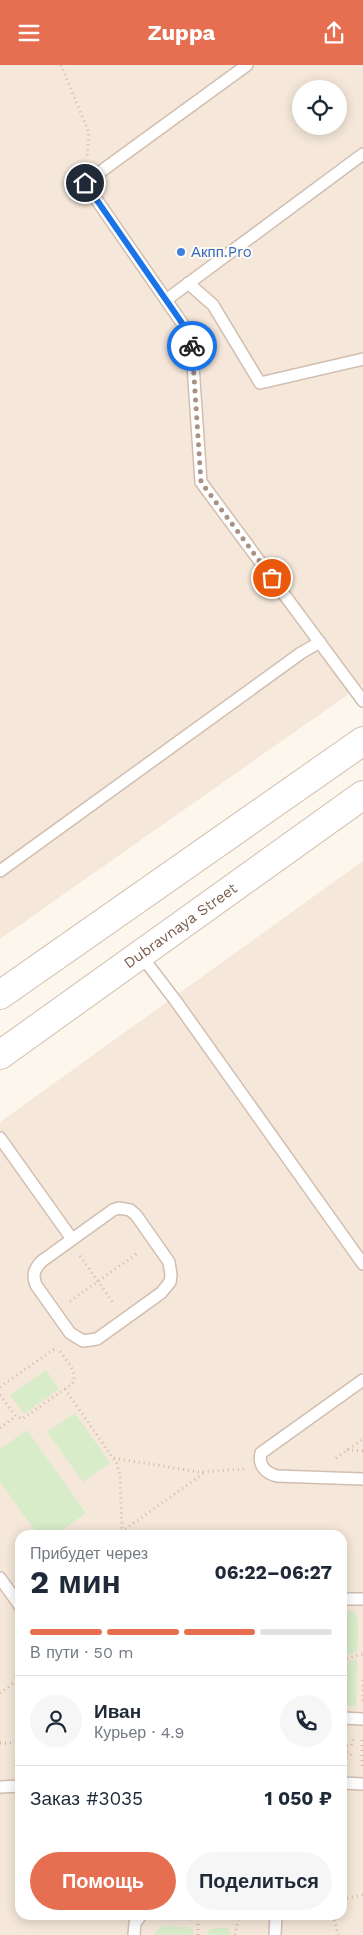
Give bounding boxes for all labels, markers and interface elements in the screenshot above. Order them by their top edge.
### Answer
icon: menu [15,19,43,47]
icon: share [320,19,348,47]
text: Zuppa [148,20,215,45]
map controls [292,80,347,135]
button: locate [292,80,347,135]
pin [64,162,106,204]
icon: home [71,169,99,197]
place label: Акпп.Pro [191,243,252,261]
marker: Акпп.Pro [175,246,187,258]
courier [167,321,217,371]
icon: bike [178,332,206,360]
pin [251,557,293,599]
icon: bag [258,564,286,592]
street label: Dubravnaya Street [120,879,241,972]
text: Прибудет через [30,1544,148,1563]
text: 06:22–06:27 [214,1561,332,1584]
text: 2 мин [30,1563,121,1601]
text: В пути · 50 m [30,1643,134,1662]
button: person [30,1695,82,1747]
button: phone [280,1695,332,1747]
text: Иван [94,1700,141,1723]
text: Курьер · 4.9 [94,1723,184,1742]
text: Заказ #3035 [30,1787,143,1810]
text: 1 050 ₽ [264,1787,332,1810]
button: Помощь [30,1852,176,1910]
button: Поделиться [186,1852,332,1910]

